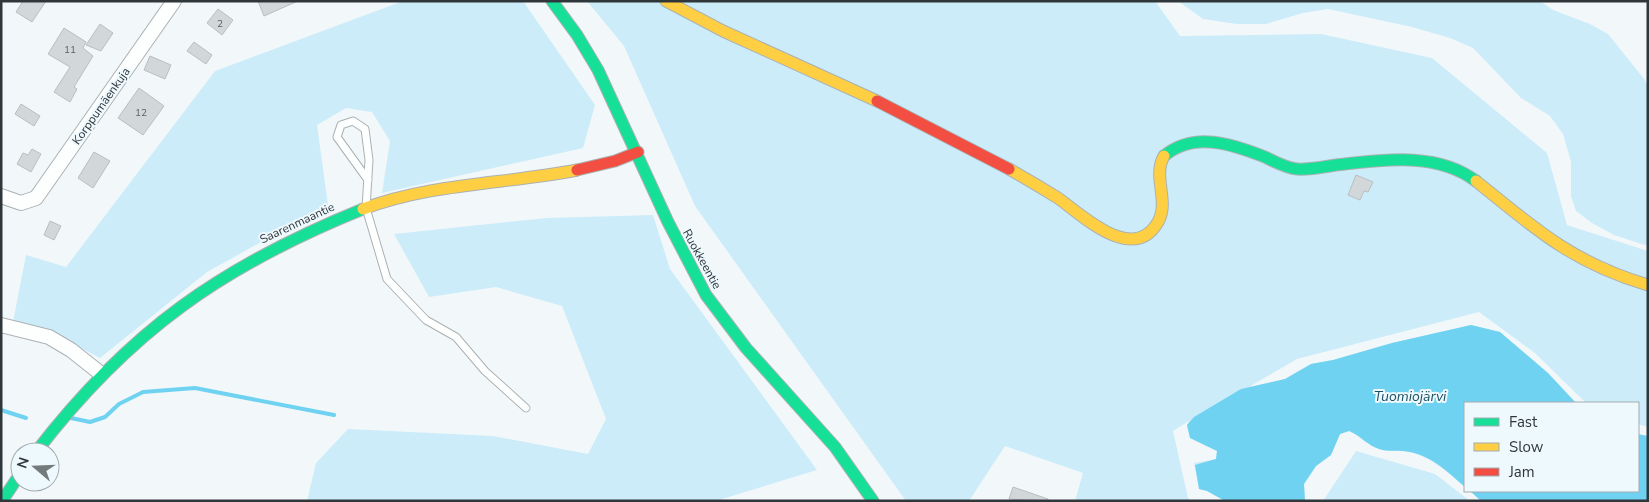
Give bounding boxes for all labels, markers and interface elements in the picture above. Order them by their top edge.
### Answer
house number: 2 [217,17,223,31]
house number: 11 [64,43,76,57]
street label: Korppumäenkuja [68,64,134,148]
house number: 12 [135,106,147,120]
street label: Saarenmaantie [257,199,337,247]
street label: Ruokkeentie [679,226,725,292]
water label: Tuomiojärvi [1374,387,1447,406]
legend [1464,402,1639,492]
text: Fast [1509,412,1538,432]
text: Slow [1509,437,1544,457]
north arrow [10,442,60,492]
text: N [12,455,34,471]
text: Jam [1508,462,1535,482]

